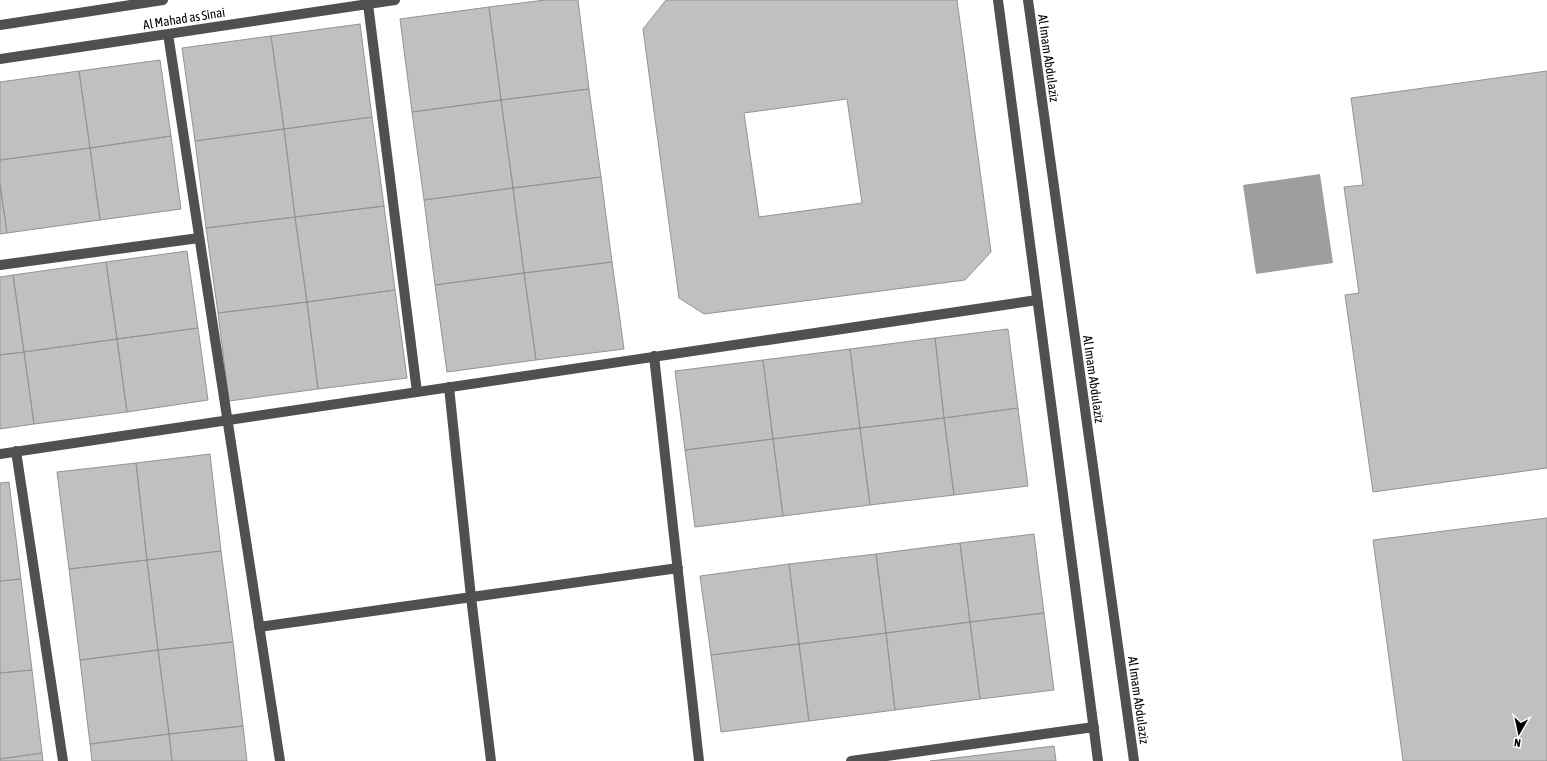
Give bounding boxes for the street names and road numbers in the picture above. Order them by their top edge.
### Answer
street label: Al Mahad as Sinai [142,5,226,32]
street label: Al Imam Abdulaziz [1035,13,1062,103]
street label: Al Imam Abdulaziz [1080,334,1107,424]
street label: Al Imam Abdulaziz [1125,655,1152,745]

